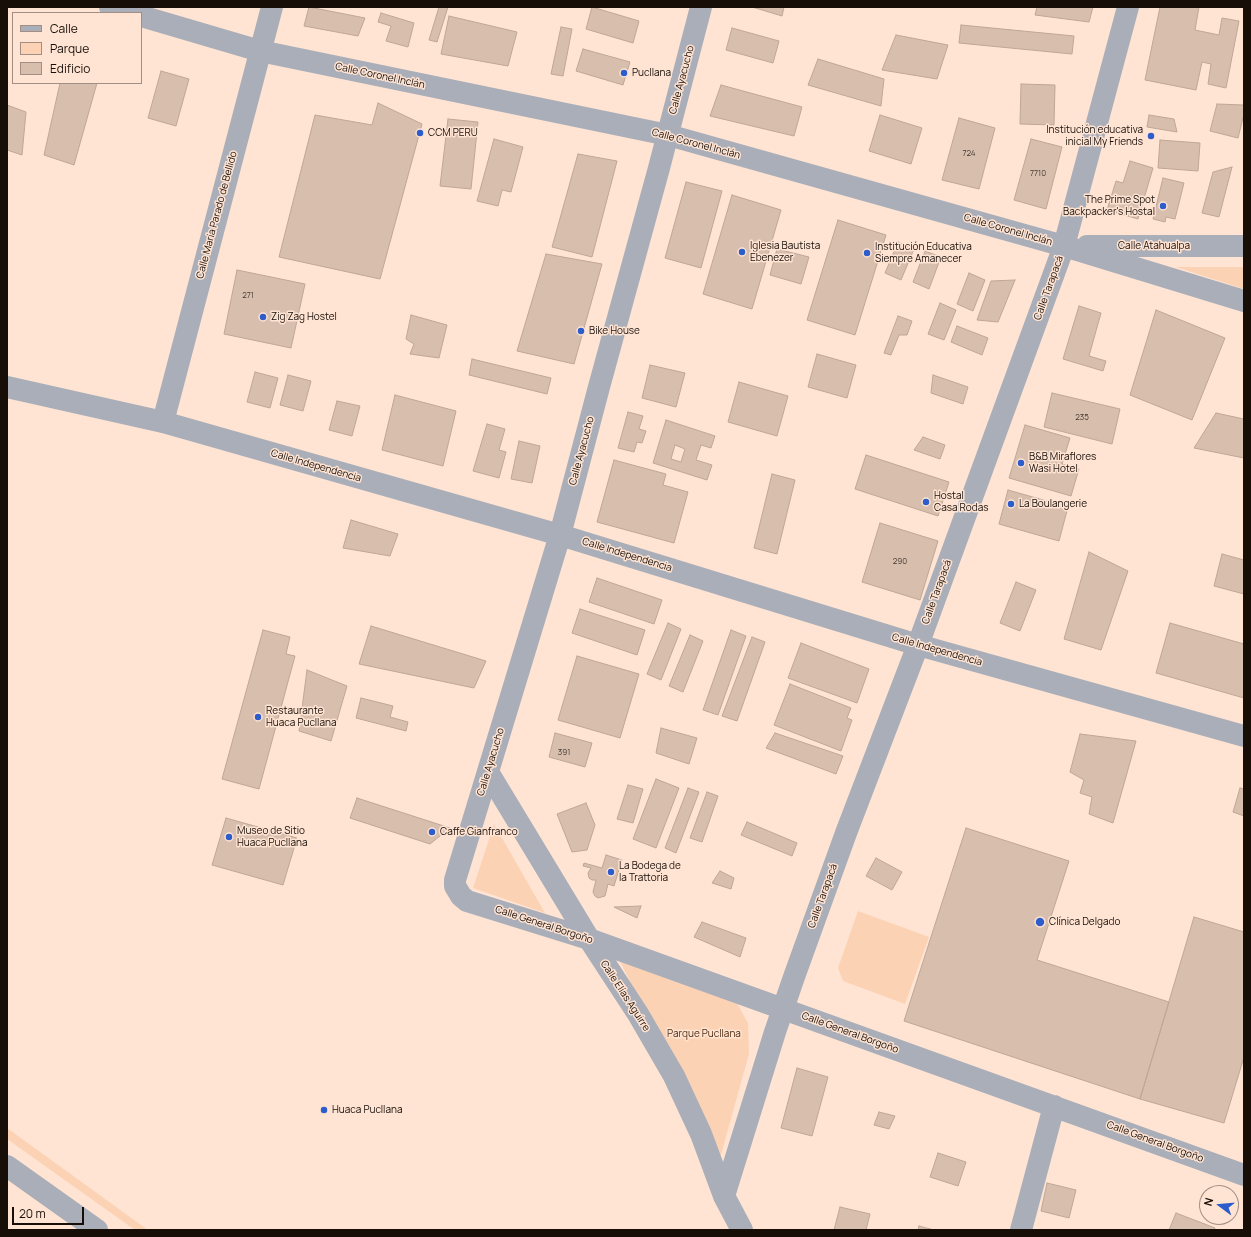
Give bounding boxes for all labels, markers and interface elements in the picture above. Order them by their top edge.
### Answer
legend [12,12,142,84]
text: Calle [50,20,78,37]
text: Parque [50,40,89,57]
street label: Calle Ayacucho [667,44,697,116]
text: Edificio [50,60,90,77]
street label: Calle Coronel Inclán [334,61,426,91]
place label: Pucllana [632,67,671,79]
marker: Pucllana [619,68,629,78]
place label: Institución educativa inicial My Friends [1046,124,1143,148]
street label: Calle Coronel Inclán [650,126,742,162]
place label: CCM PERU [428,127,478,139]
marker: CCM PERU [415,128,425,138]
marker: Institución educativa inicial My Friends [1146,131,1156,141]
house number: 724 [962,149,976,159]
street label: Calle María Parado de Bellido [194,150,240,280]
house number: 7710 [1030,169,1046,179]
place label: The Prime Spot Backpacker's Hostal [1063,194,1155,218]
marker: The Prime Spot Backpacker's Hostal [1158,201,1168,211]
street label: Calle Coronel Inclán [962,212,1054,248]
place label: Iglesia Bautista Ebenezer [750,240,820,264]
street label: Calle Atahualpa [1118,240,1190,252]
place label: Institución Educativa Siempre Amanecer [875,241,972,264]
marker: Iglesia Bautista Ebenezer [737,247,747,257]
marker: Institución Educativa Siempre Amanecer [862,248,872,258]
street label: Calle Tarapacá [1032,254,1066,322]
house number: 271 [242,291,254,301]
place label: Zig Zag Hostel [271,311,337,323]
marker: Zig Zag Hostel [258,312,268,322]
place label: Bike House [589,325,640,337]
marker: Bike House [576,326,586,336]
house number: 235 [1075,413,1089,423]
street label: Calle Ayacucho [567,415,597,487]
street label: Calle Independencia [269,447,363,485]
place label: B&B Miraflores Wasi Hotel [1029,451,1096,474]
marker: B&B Miraflores Wasi Hotel [1016,458,1026,468]
place label: Hostal Casa Rodas [934,490,988,514]
marker: Hostal Casa Rodas [921,497,931,507]
place label: La Boulangerie [1019,498,1087,510]
marker: La Boulangerie [1006,499,1016,509]
street label: Calle Independencia [581,536,673,574]
house number: 290 [893,557,907,567]
street label: Calle Tarapacá [920,558,954,626]
street label: Calle Independencia [890,631,984,669]
place label: Restaurante Huaca Pucllana [266,705,336,728]
marker: Restaurante Huaca Pucllana [253,712,263,722]
street label: Calle Ayacucho [475,727,507,797]
house number: 391 [558,748,570,758]
place label: Museo de Sitio Huaca Pucllana [237,825,307,848]
place label: Caffe Gianfranco [440,826,518,838]
marker: Caffe Gianfranco [427,827,437,837]
marker: Museo de Sitio Huaca Pucllana [224,832,234,842]
place label: La Bodega de la Trattoria [619,860,681,884]
street label: Calle Tarapacá [806,862,840,930]
marker: La Bodega de la Trattoria [606,867,616,877]
street label: Calle General Borgoño [494,904,594,946]
marker: Clínica Delgado [1034,916,1046,928]
place label: Clínica Delgado [1049,916,1120,928]
street label: Calle Elías Aguirre [598,958,652,1034]
street label: Calle General Borgoño [800,1010,900,1056]
park label: Parque Pucllana [667,1028,741,1040]
place label: Huaca Pucllana [332,1104,402,1116]
marker: Huaca Pucllana [319,1105,329,1115]
street label: Calle General Borgoño [1105,1119,1205,1165]
north arrow [1199,1185,1239,1225]
text: N [1200,1196,1216,1208]
scale bar [14,1199,86,1225]
text: 20 m [19,1205,46,1222]

